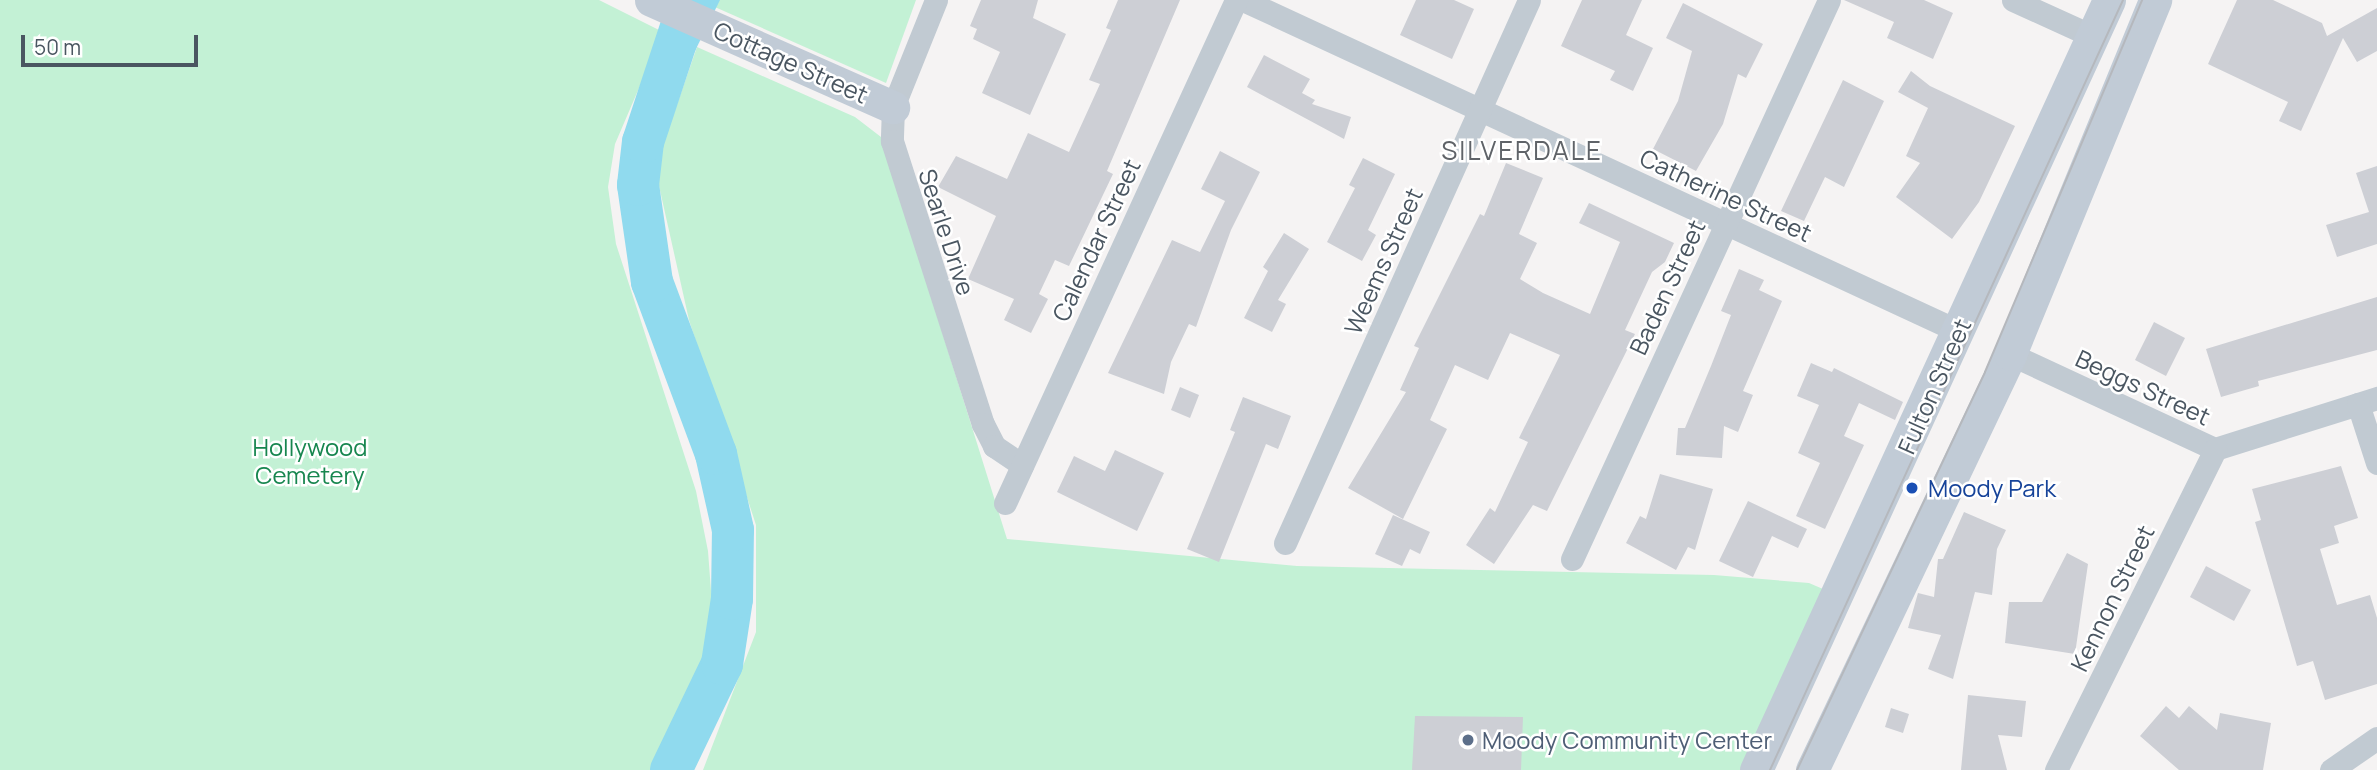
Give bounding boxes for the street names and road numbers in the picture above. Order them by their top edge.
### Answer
street label: Cottage Street [709,15,873,109]
street label: Catherine Street [1636,143,1816,247]
street label: Calendar Street [1046,154,1146,326]
street label: Searle Drive [913,165,981,299]
street label: Weems Street [1338,183,1428,339]
street label: Baden Street [1623,215,1711,359]
street label: Fulton Street [1891,314,1977,458]
street label: Beggs Street [2071,343,2215,431]
street label: Kennon Street [2064,520,2160,676]

